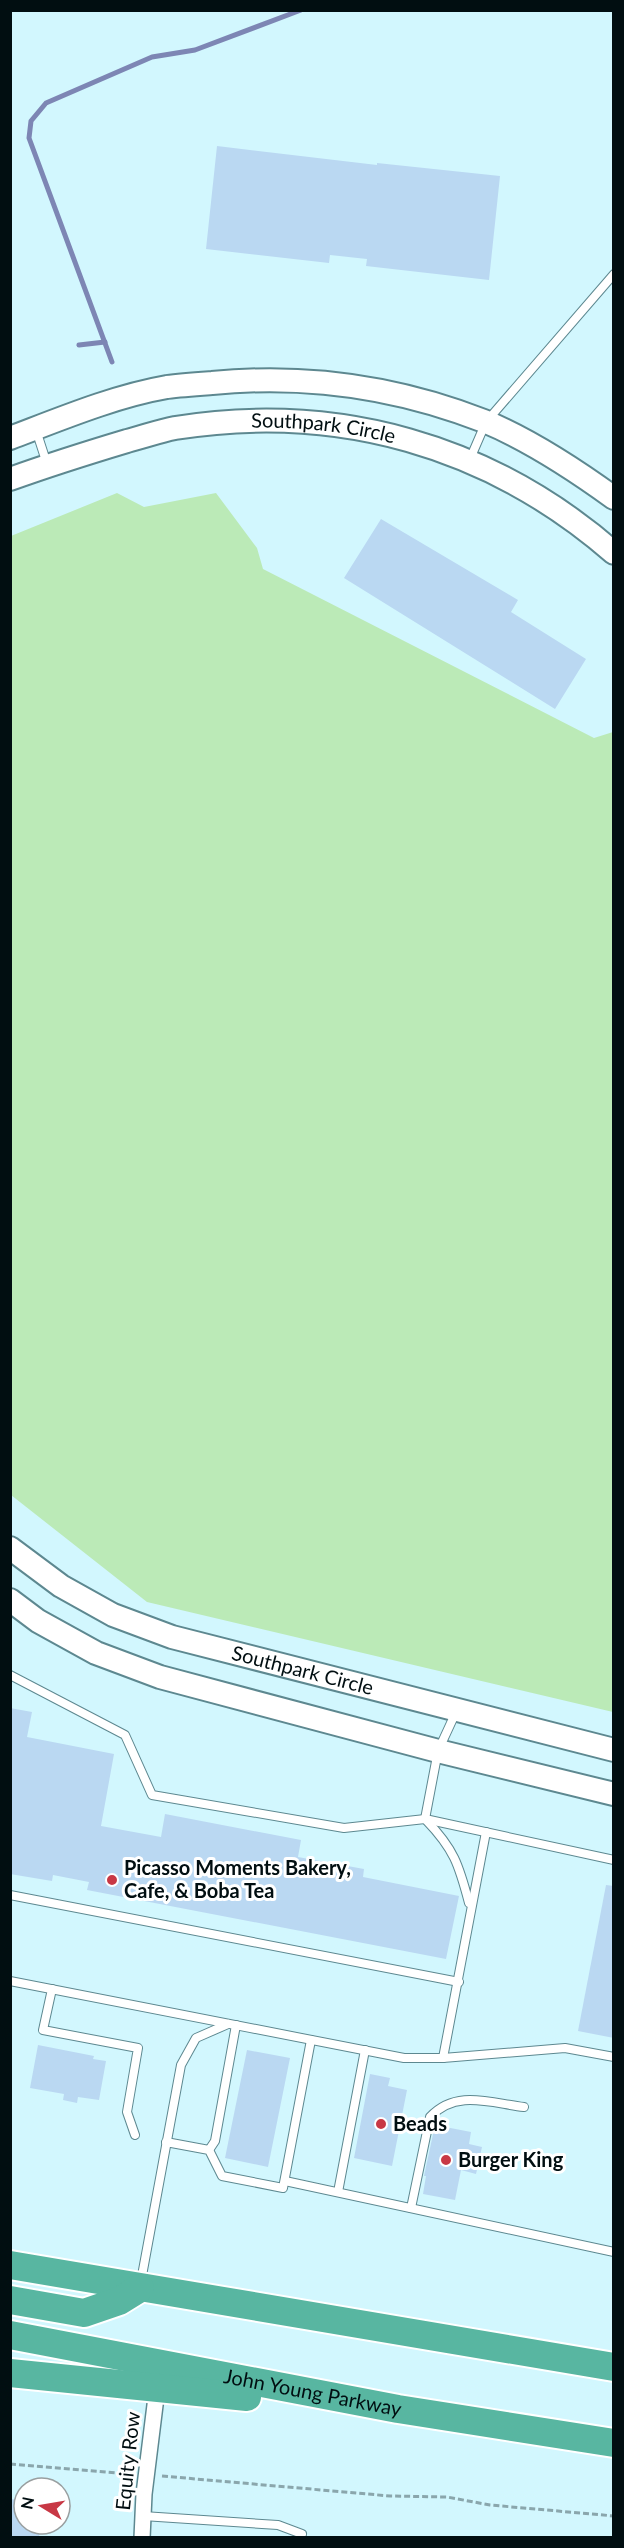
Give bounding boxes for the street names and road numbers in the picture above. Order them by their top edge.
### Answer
street label: Southpark Circle [251,408,398,447]
street label: Southpark Circle [230,1640,376,1699]
street label: John Young Parkway [222,2363,404,2421]
street label: Equity Row [110,2410,144,2511]

